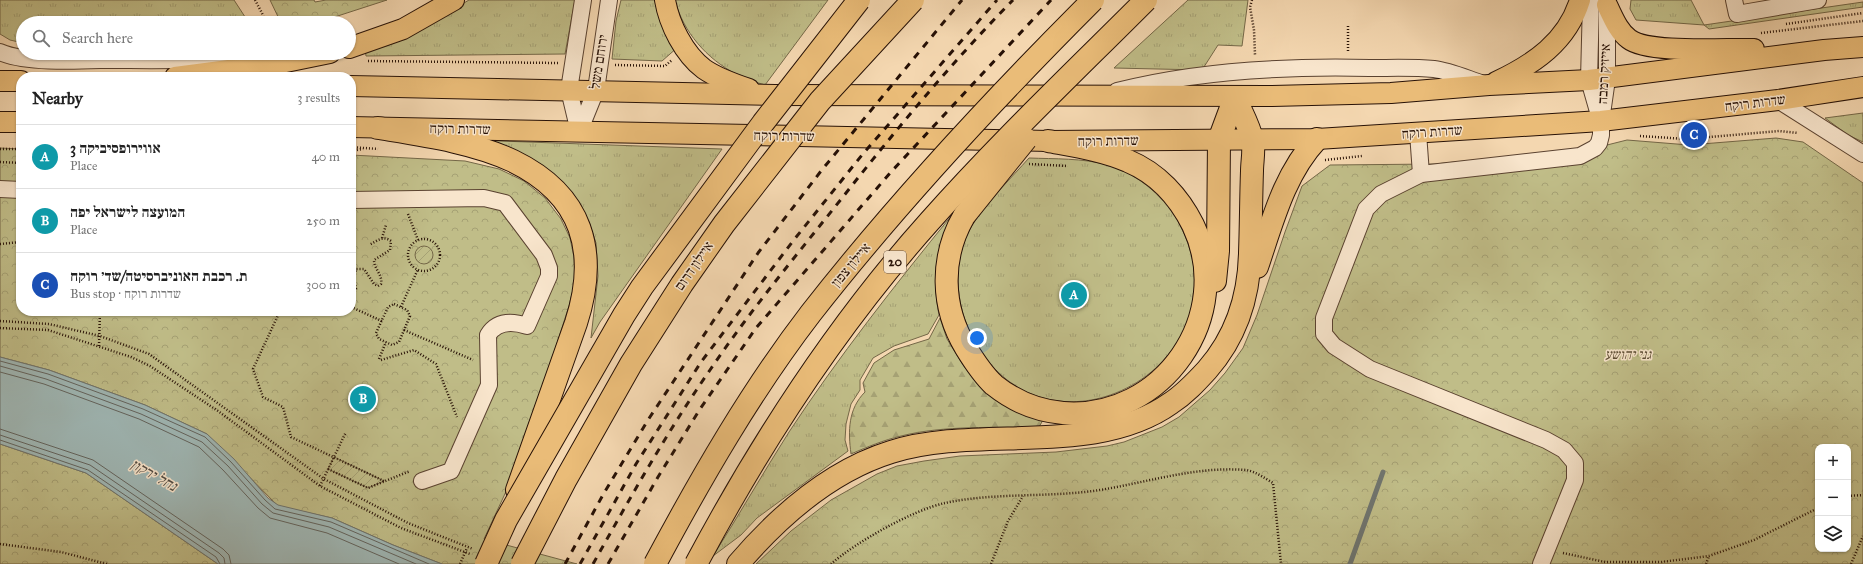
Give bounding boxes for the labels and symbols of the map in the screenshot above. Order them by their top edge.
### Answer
street label: ירוחם משל [586,33,612,91]
street label: אייזיק רמבה [1594,43,1614,105]
street label: שדרות רוקח [1724,91,1787,115]
street label: שדרות רוקח [429,120,491,138]
pin: C [1681,120,1707,150]
street label: שדרות רוקח [1401,121,1464,143]
street label: שדרות רוקח [753,127,815,145]
street label: שדרות רוקח [1077,132,1139,150]
street label: איילון דרום [671,238,717,294]
street label: איילון צפון [828,239,874,291]
road number: 20 [884,251,906,273]
pin: A [1061,280,1087,310]
your location [967,328,987,348]
park label: גני יהושע [1605,346,1653,363]
pin: B [350,384,376,414]
water label: נחל ירקון [128,455,181,495]

